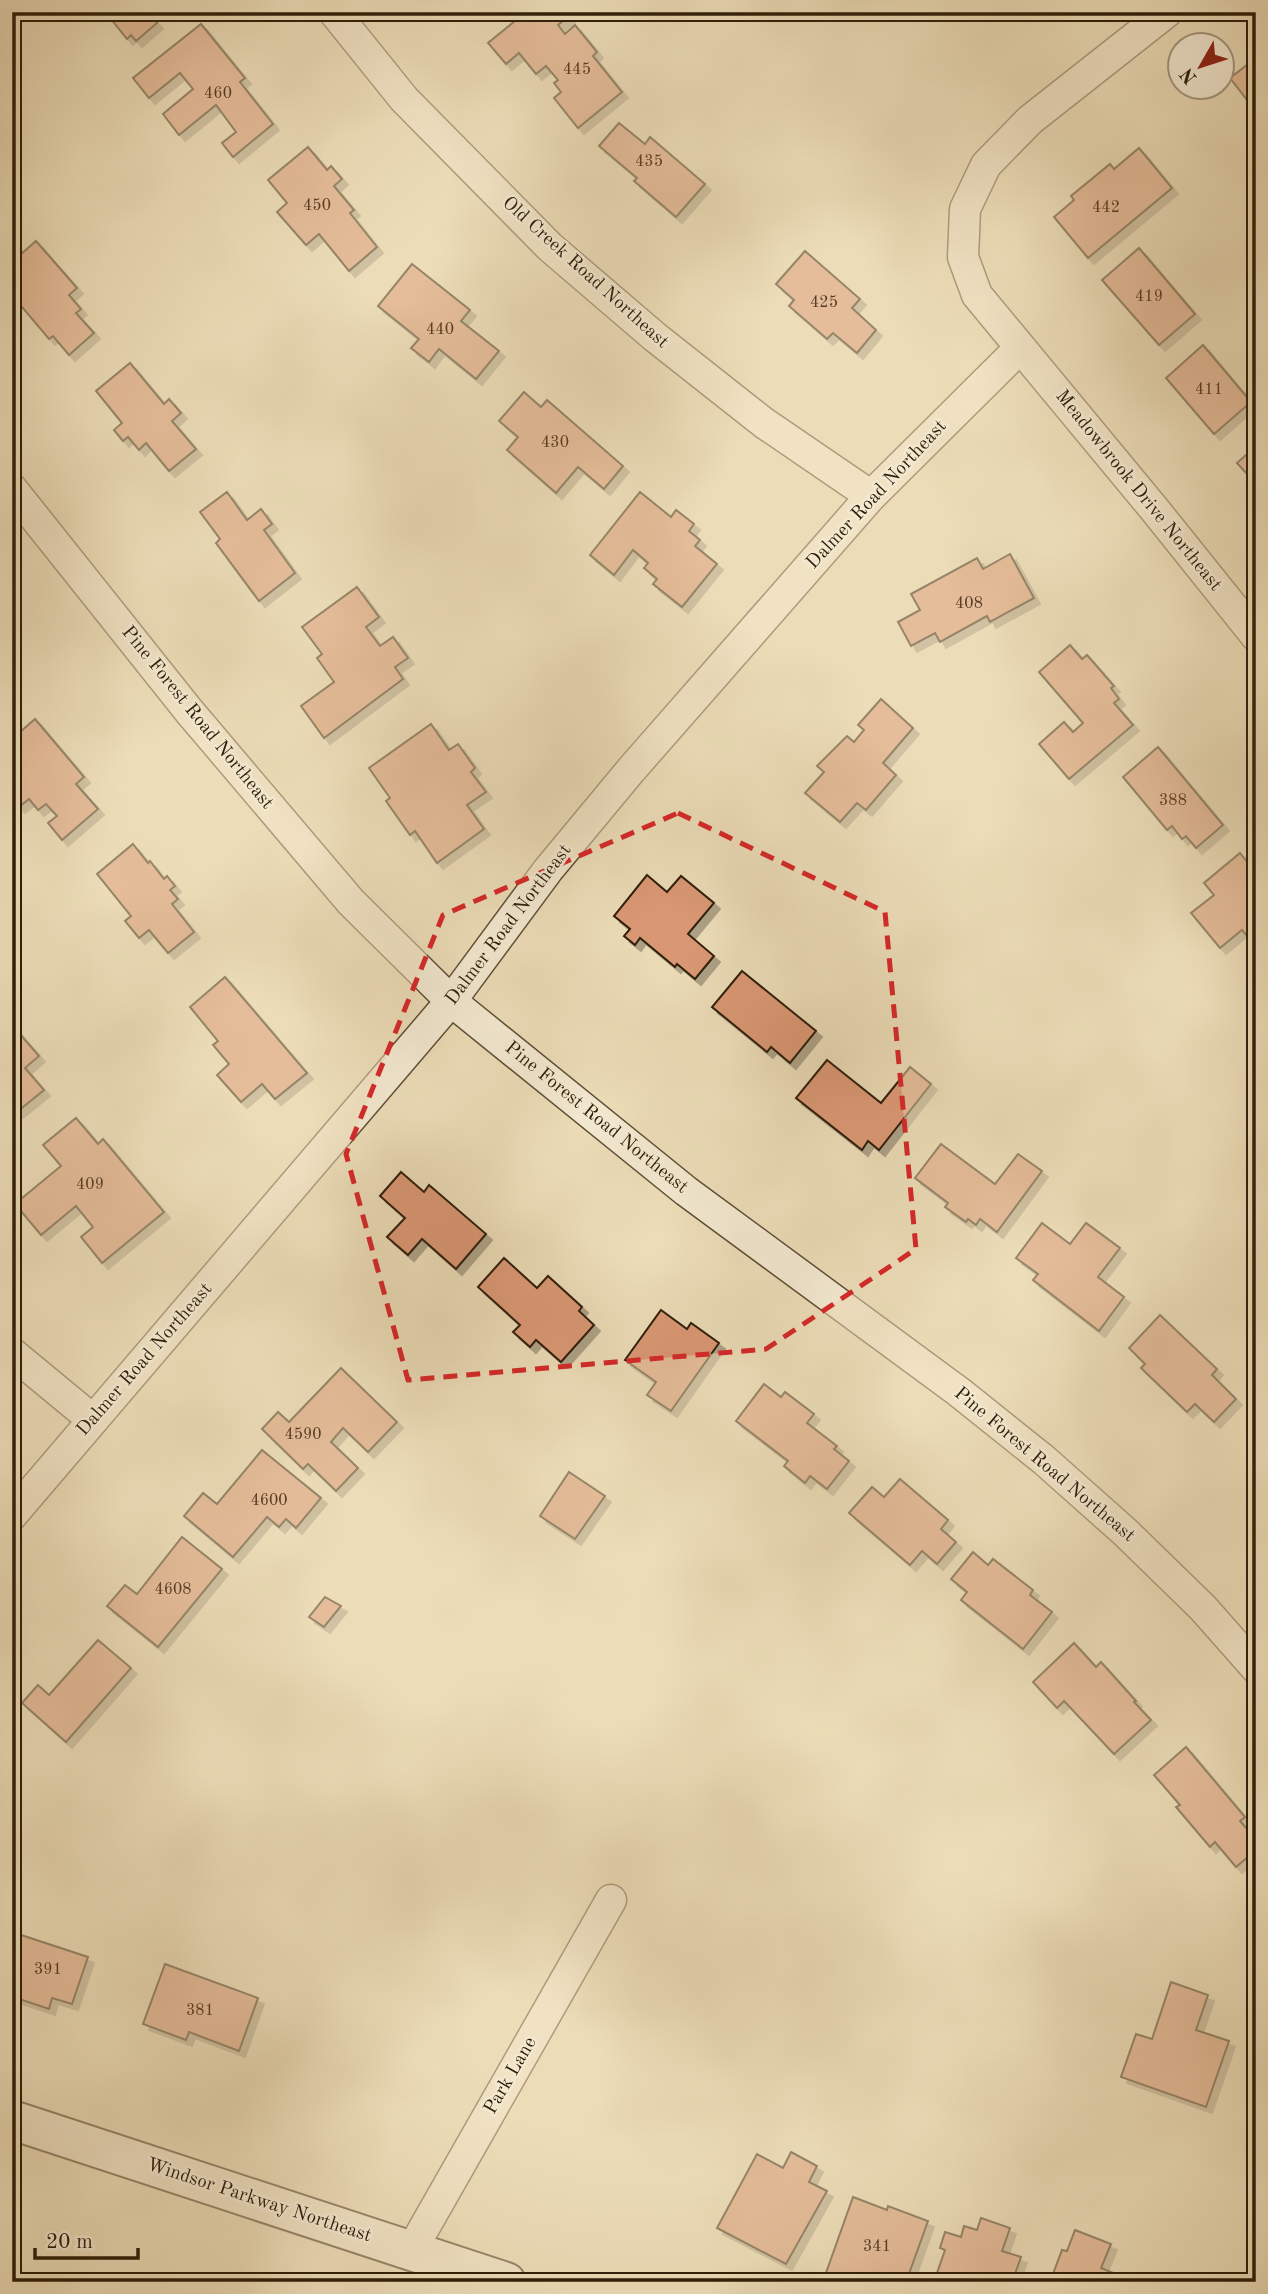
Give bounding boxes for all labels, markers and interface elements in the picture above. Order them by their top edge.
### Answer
north arrow [1166,32,1236,102]
house number: 445 [563,62,591,78]
text: N [1177,63,1202,87]
house number: 460 [204,86,232,102]
house number: 435 [635,154,663,170]
street label: Old Creek Road Northeast [498,194,672,352]
house number: 450 [303,198,331,214]
house number: 442 [1092,200,1120,216]
house number: 419 [1135,289,1163,305]
house number: 425 [810,295,838,311]
house number: 440 [426,322,454,338]
house number: 411 [1195,382,1223,398]
street label: Meadowbrook Drive Northeast [1051,387,1225,595]
street label: Dalmer Road Northeast [803,417,951,573]
house number: 430 [541,435,569,451]
house number: 408 [955,596,983,612]
street label: Pine Forest Road Northeast [117,623,277,813]
house number: 388 [1159,793,1187,809]
street label: Dalmer Road Northeast [443,841,575,1009]
street label: Pine Forest Road Northeast [501,1038,691,1198]
house number: 409 [76,1177,104,1193]
street label: Dalmer Road Northeast [74,1280,216,1440]
street label: Pine Forest Road Northeast [950,1384,1138,1546]
house number: 4590 [284,1427,322,1443]
house number: 4600 [250,1493,288,1509]
house number: 4608 [154,1582,192,1598]
house number: 391 [34,1962,62,1978]
house number: 381 [186,2003,214,2019]
street label: Park Lane [481,2034,541,2118]
street label: Windsor Parkway Northeast [144,2156,374,2246]
scale bar [35,2217,138,2261]
text: 20 m [46,2232,93,2253]
house number: 341 [863,2239,891,2255]

